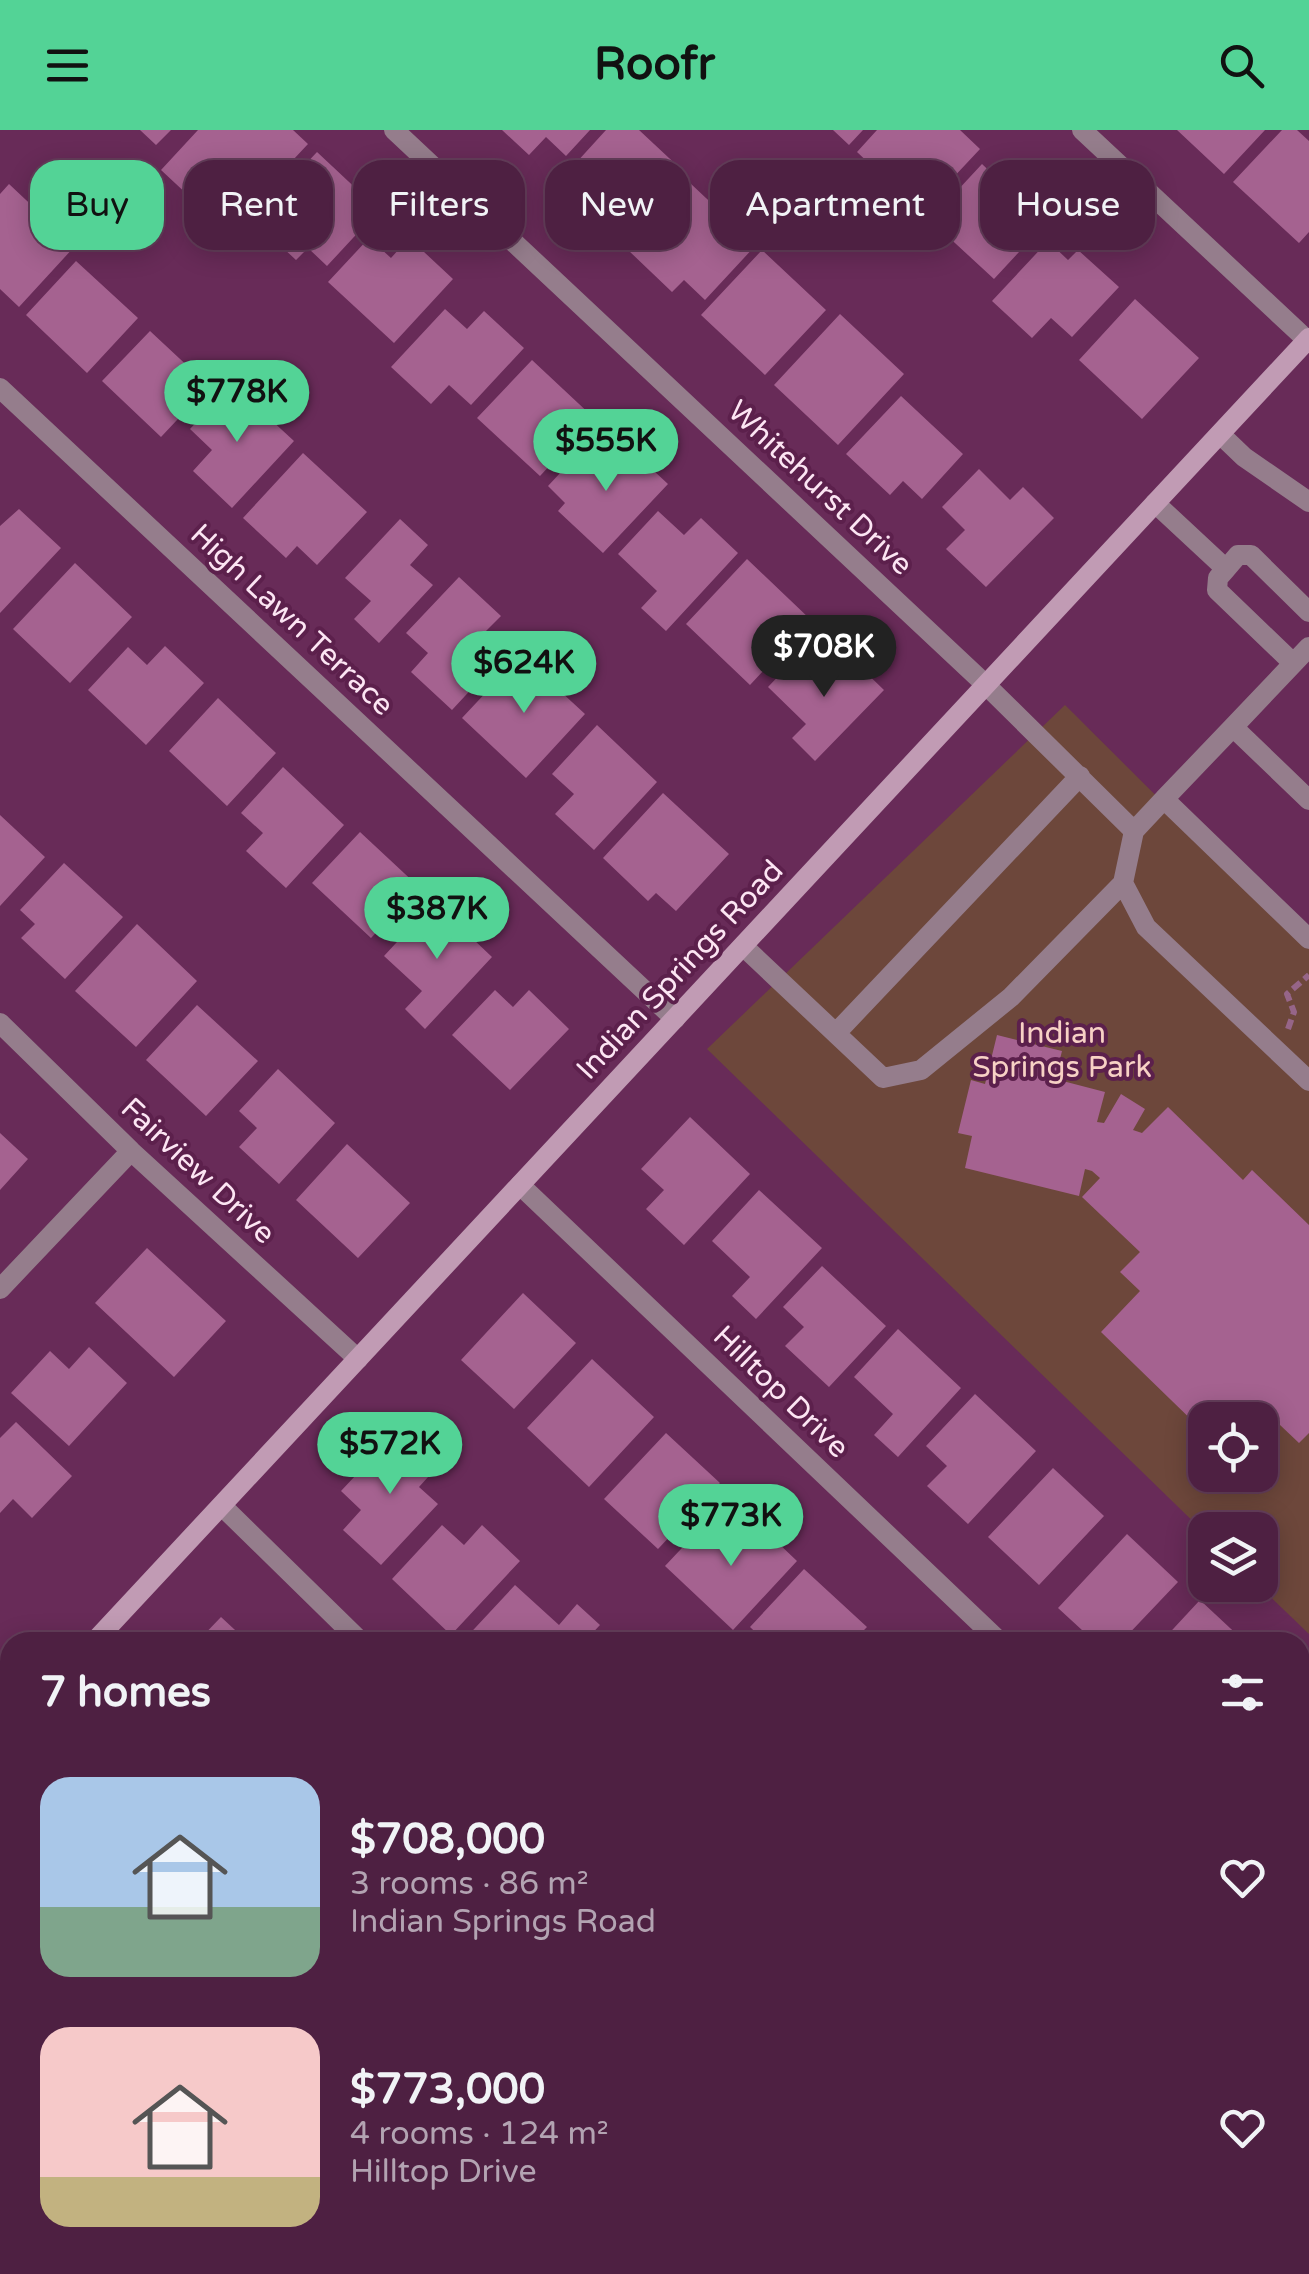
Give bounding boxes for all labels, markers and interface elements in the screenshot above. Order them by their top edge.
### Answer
icon: menu [40,38,95,93]
text: Roofr [594,38,715,92]
icon: search [1214,38,1269,93]
chip: Buy [30,160,164,250]
chip: Rent [184,160,333,250]
chip: Filters [353,160,525,250]
chip: New [545,160,690,250]
chip: Apartment [710,160,960,250]
chip: House [980,160,1155,250]
pin: $778K [167,360,307,445]
text: $778K [186,373,288,411]
street label: Whitehurst Drive [720,393,920,583]
pin: $555K [536,409,676,494]
text: $555K [555,422,657,460]
street label: High Lawn Terrace [183,516,401,724]
pin: $708K [754,615,894,700]
text: $708K [773,628,875,666]
pin: $624K [454,631,594,716]
text: $624K [473,644,575,682]
street label: Indian Springs Road [569,853,791,1087]
pin: $387K [367,877,507,962]
text: $387K [386,890,488,928]
park label: Indian Springs Park [972,1015,1152,1086]
street label: Fairview Drive [113,1090,283,1252]
street label: Hilltop Drive [705,1318,857,1466]
map controls [1188,1402,1278,1602]
button: locate [1188,1402,1278,1492]
pin: $572K [320,1412,460,1497]
text: $572K [339,1425,441,1463]
pin: $773K [661,1484,801,1569]
text: $773K [680,1497,782,1535]
button: layers [1188,1512,1278,1602]
icon: filters [1215,1665,1270,1720]
text: 7 homes [40,1667,211,1718]
text: $708,000 [350,1814,545,1865]
icon: home [120,1817,240,1937]
icon: heart [1215,1850,1270,1905]
text: 3 rooms · 86 m² [350,1865,589,1903]
text: Indian Springs Road [350,1903,656,1941]
text: $773,000 [350,2064,545,2115]
icon: home [120,2067,240,2187]
icon: heart [1215,2100,1270,2155]
text: 4 rooms · 124 m² [350,2115,609,2153]
text: Hilltop Drive [350,2153,537,2191]

